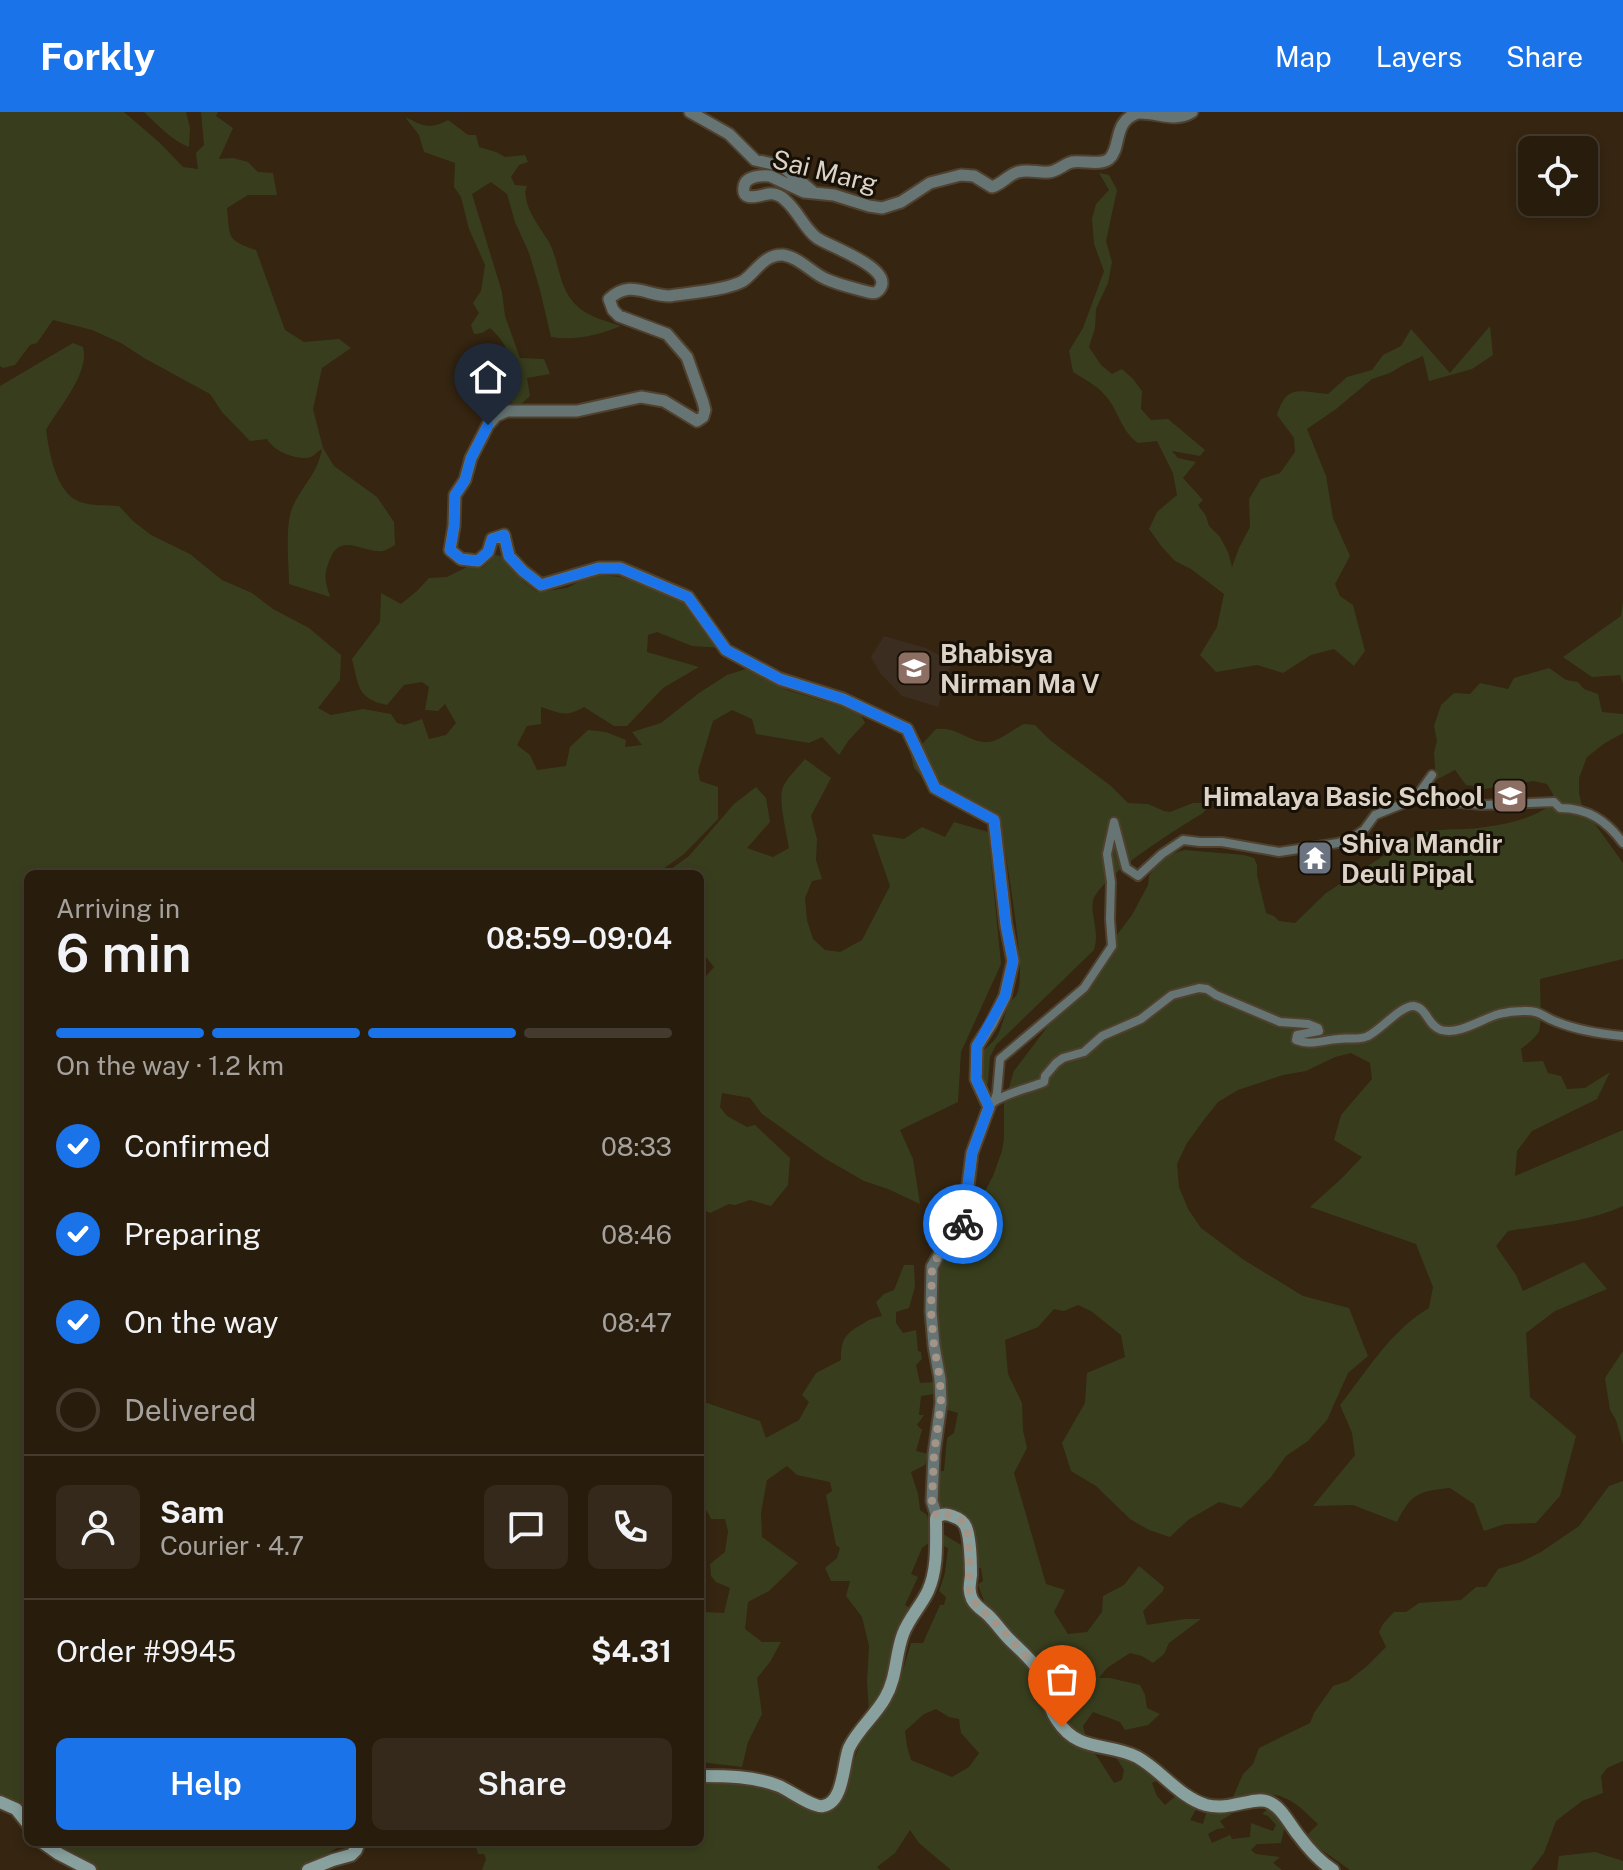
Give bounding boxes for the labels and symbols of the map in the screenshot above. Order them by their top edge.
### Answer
street label: Sai Marg [769,143,881,199]
pin [454,343,522,425]
place label: Bhabisya Nirman Ma V [940,638,1100,699]
school or university icon: Bhabisya Nirman Ma V [895,649,933,687]
school or university icon: Himalaya Basic School [1491,777,1529,815]
place label: Himalaya Basic School [1203,781,1484,812]
place label: Shiva Mandir Deuli Pipal [1341,828,1503,889]
temple icon: Shiva Mandir Deuli Pipal [1296,839,1334,877]
courier [923,1184,1003,1264]
pin [1028,1645,1096,1727]

